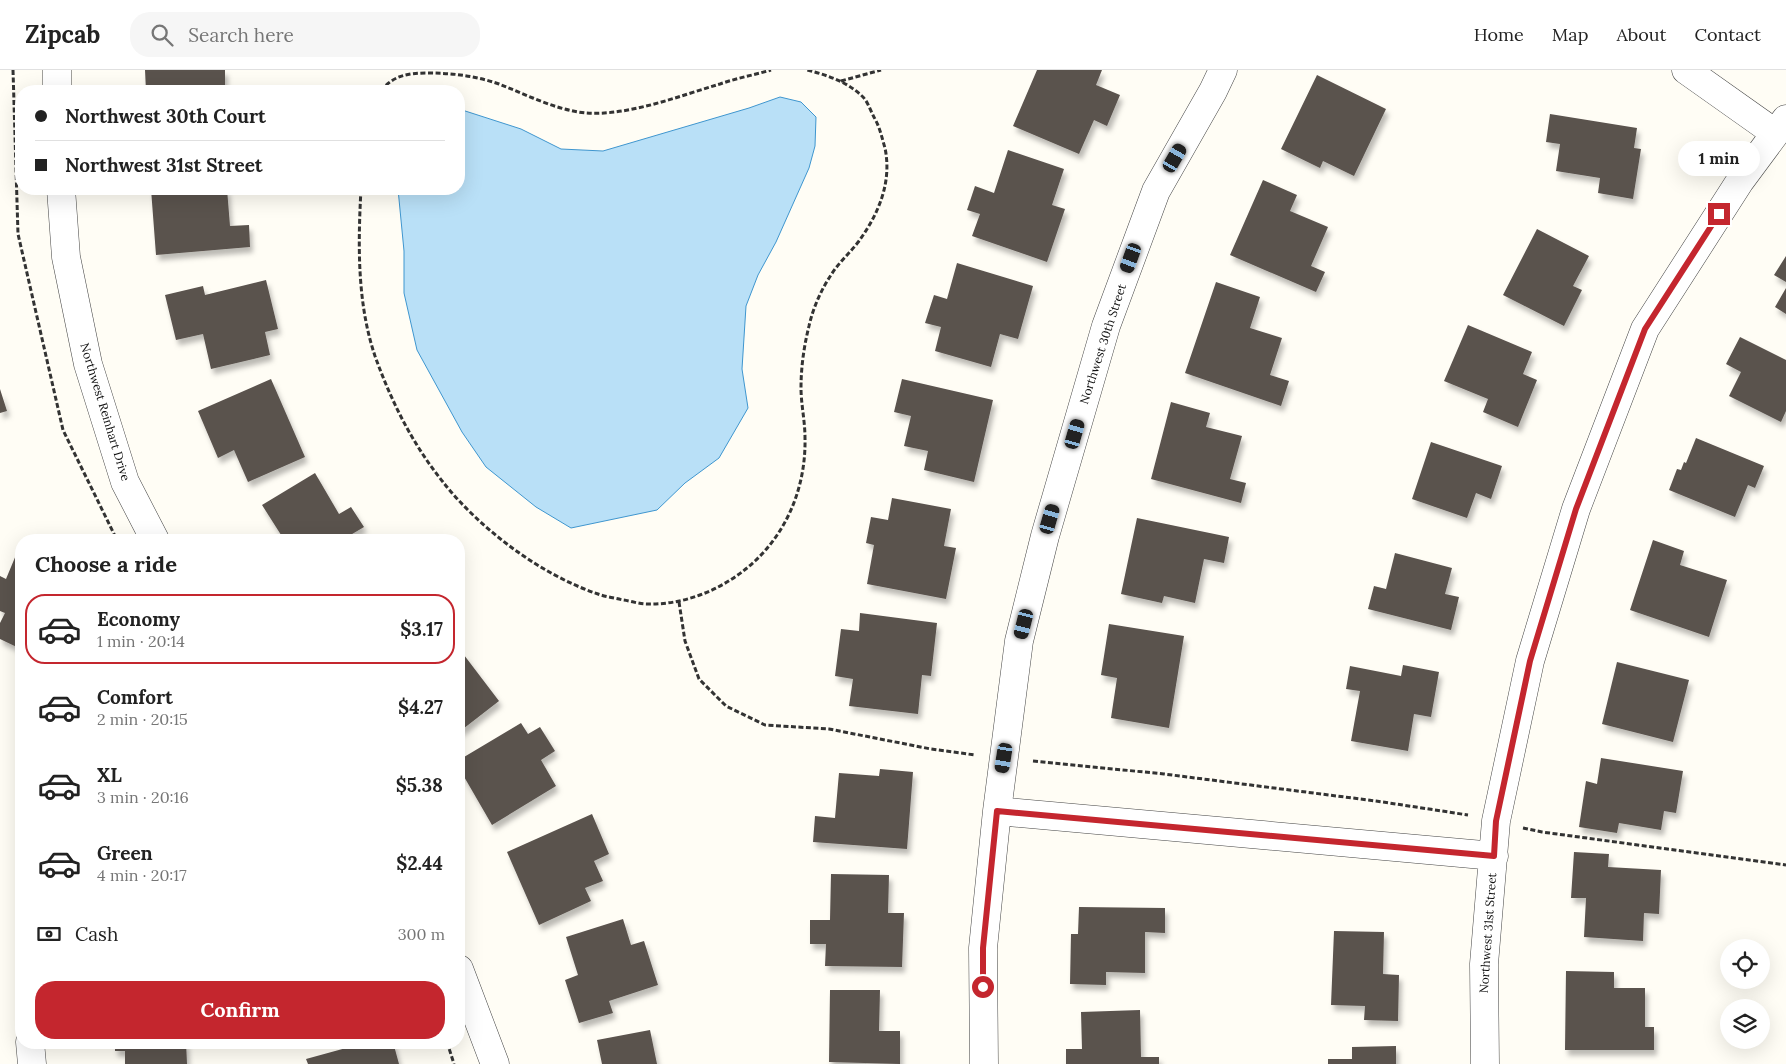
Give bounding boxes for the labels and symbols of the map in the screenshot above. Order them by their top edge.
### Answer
car [1161,141,1188,175]
callout: 1 min [1678,142,1760,176]
route end [1708,203,1730,225]
car [1118,241,1143,275]
street label: Northwest 30th Street [1076,281,1129,406]
street label: Northwest Reinhart Drive [77,341,134,483]
car [1063,418,1086,450]
car [1038,503,1061,535]
car [1013,608,1034,640]
car [994,742,1013,774]
street label: Northwest 31st Street [1476,872,1499,994]
route start [972,976,994,998]

